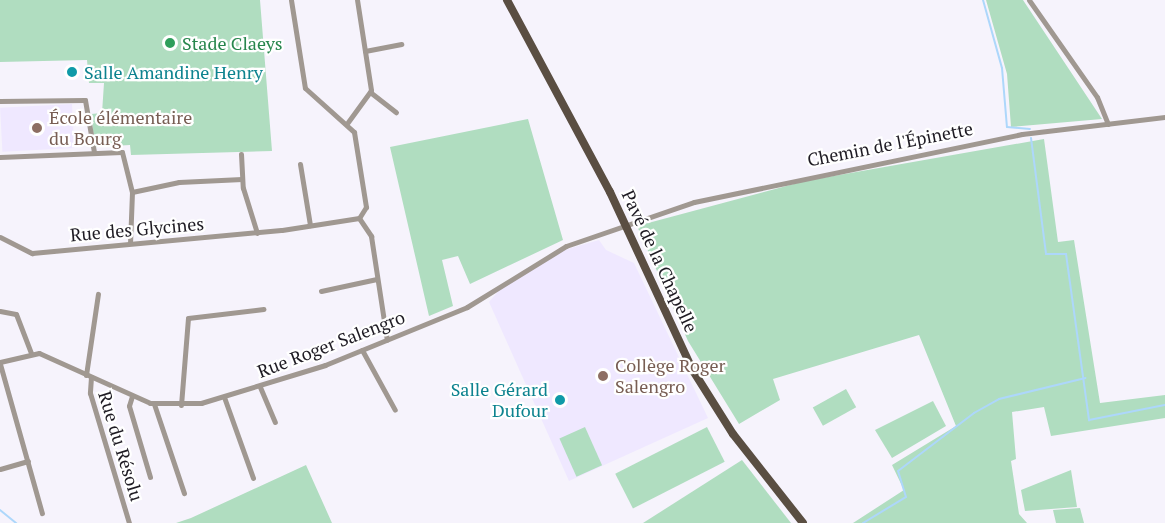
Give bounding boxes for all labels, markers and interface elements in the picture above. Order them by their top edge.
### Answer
place label: Stade Claeys [182,32,283,54]
marker: Stade Claeys [163,36,177,50]
place label: Salle Amandine Henry [84,61,263,83]
marker: Salle Amandine Henry [65,65,79,79]
place label: École élémentaire du Bourg [49,107,192,150]
street label: Chemin de l'Épinette [805,117,975,171]
marker: École élémentaire du Bourg [30,121,44,135]
street label: Pavé de la Chapelle [618,186,702,336]
street label: Rue des Glycines [69,212,205,246]
street label: Rue Roger Salengro [254,306,408,382]
place label: Collège Roger Salengro [615,355,725,398]
marker: Collège Roger Salengro [596,369,610,383]
place label: Salle Gérard Dufour [451,379,548,422]
street label: Rue du Résolu [94,389,148,503]
marker: Salle Gérard Dufour [553,393,567,407]

